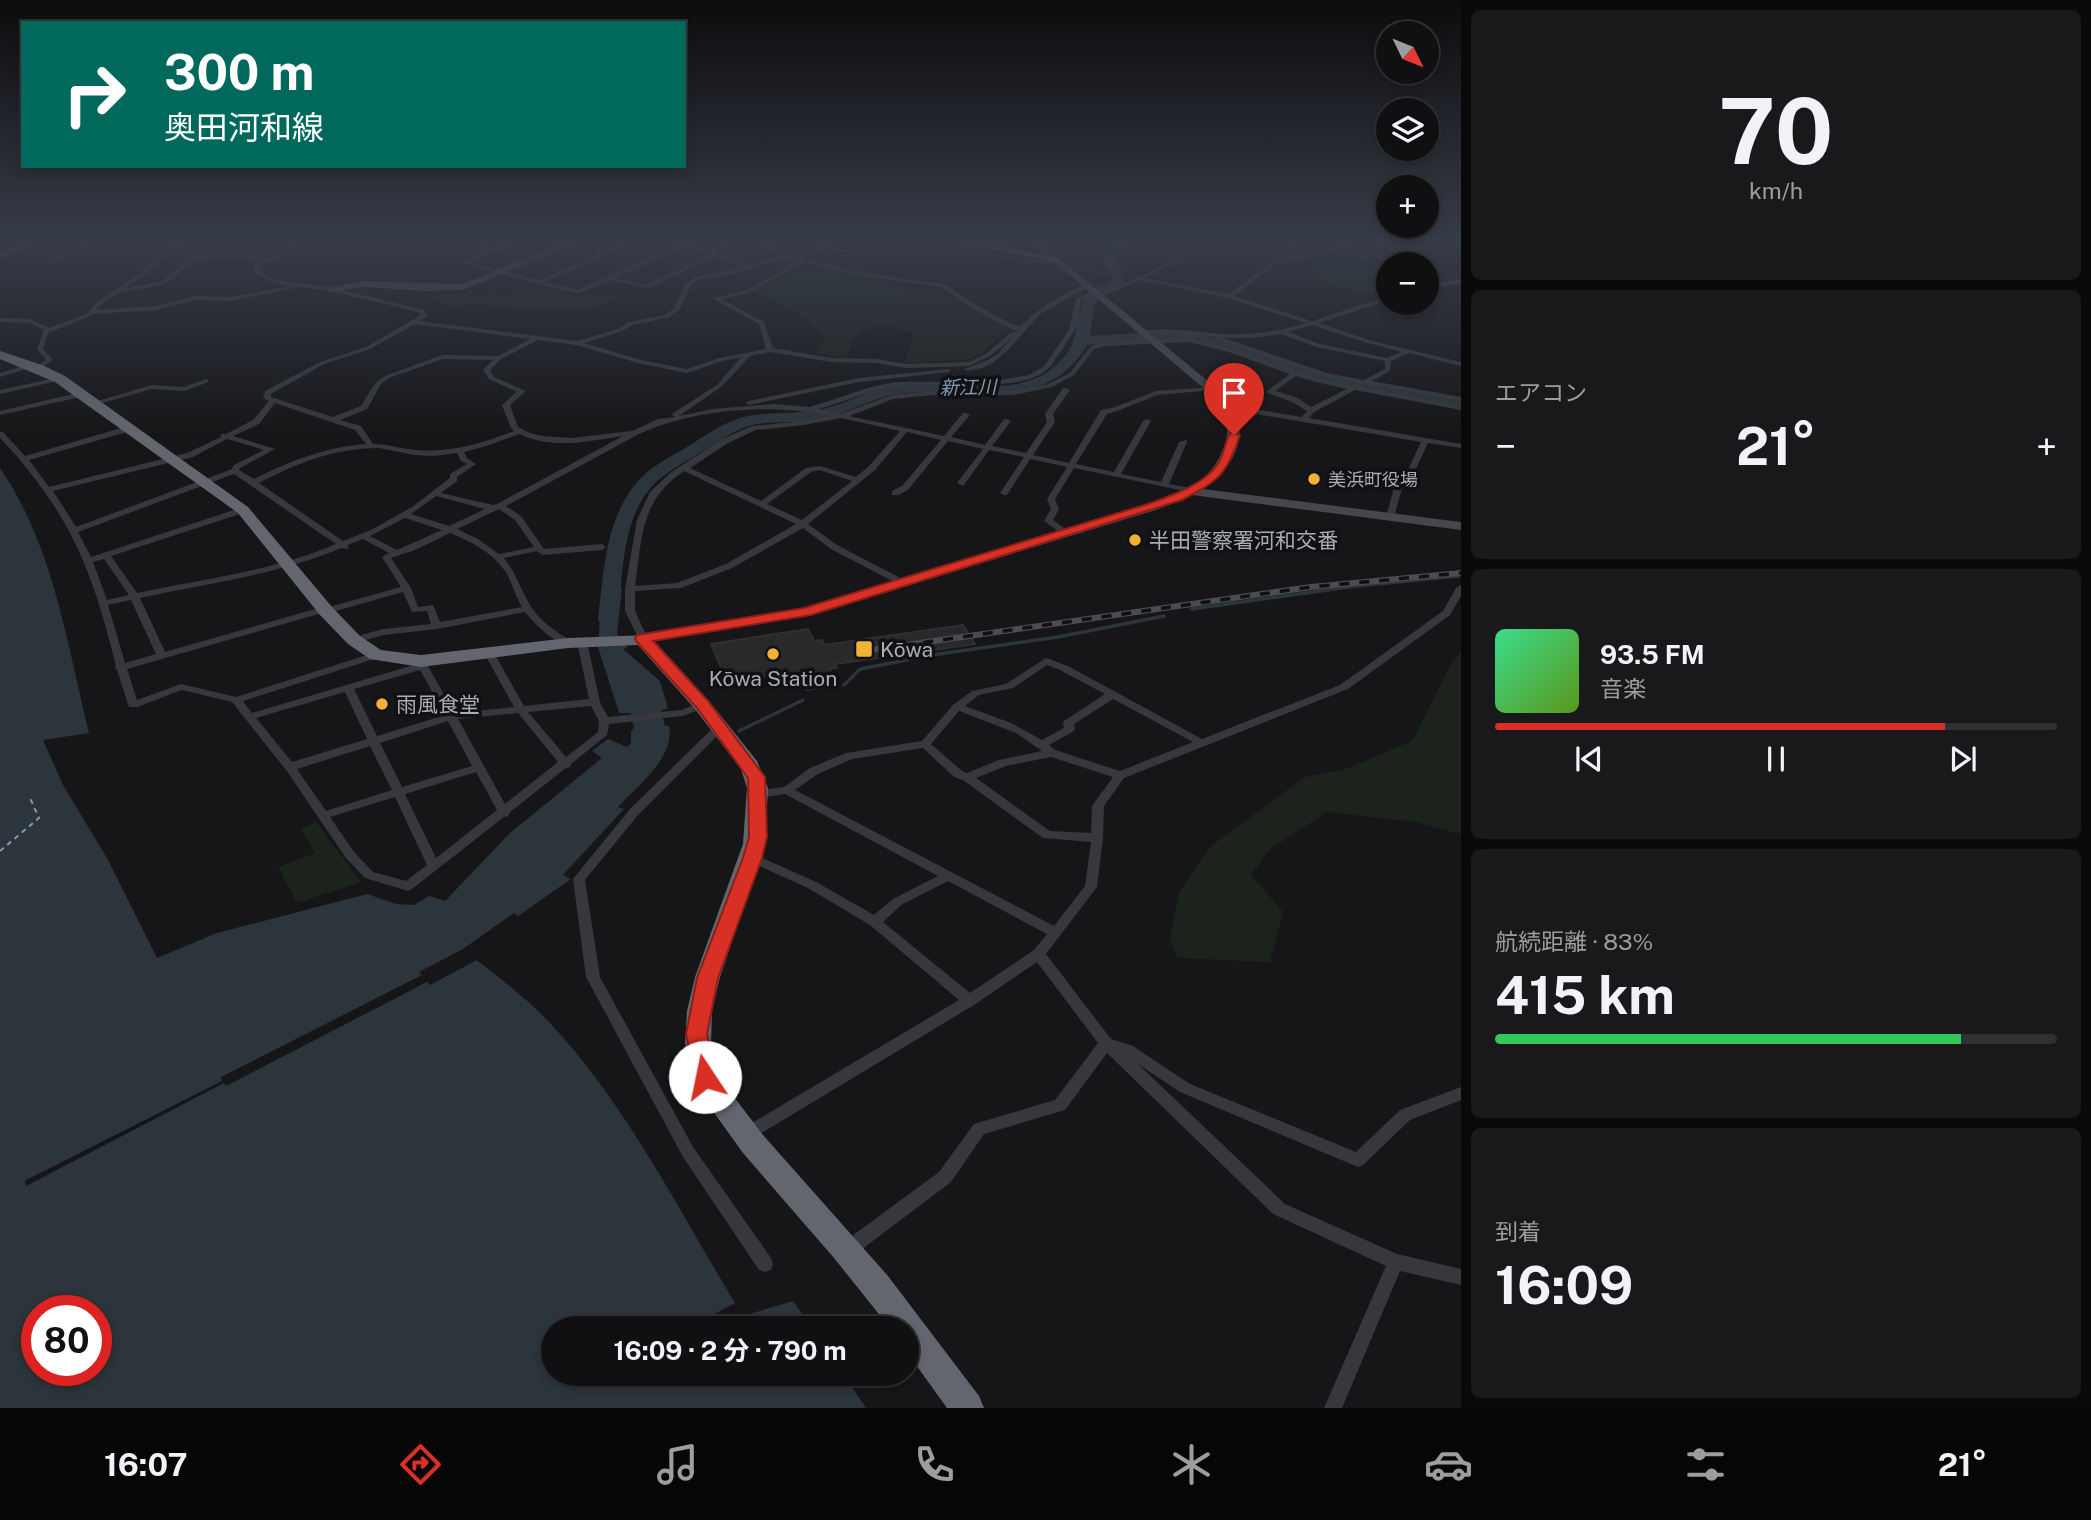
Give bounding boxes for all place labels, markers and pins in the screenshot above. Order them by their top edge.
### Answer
pin [1204,363,1264,435]
place label: 美浜町役場 [1328,469,1418,490]
marker: 美浜町役場 [1306,471,1322,487]
place label: 半田警察署河和交番 [1149,528,1338,553]
marker: 半田警察署河和交番 [1127,532,1143,548]
place label: Kōwa [880,637,933,662]
marker: Kōwa [854,639,874,659]
marker: Kōwa Station [765,646,781,662]
place label: Kōwa Station [709,666,837,691]
place label: 雨風食堂 [396,692,480,717]
marker: 雨風食堂 [374,696,390,712]

